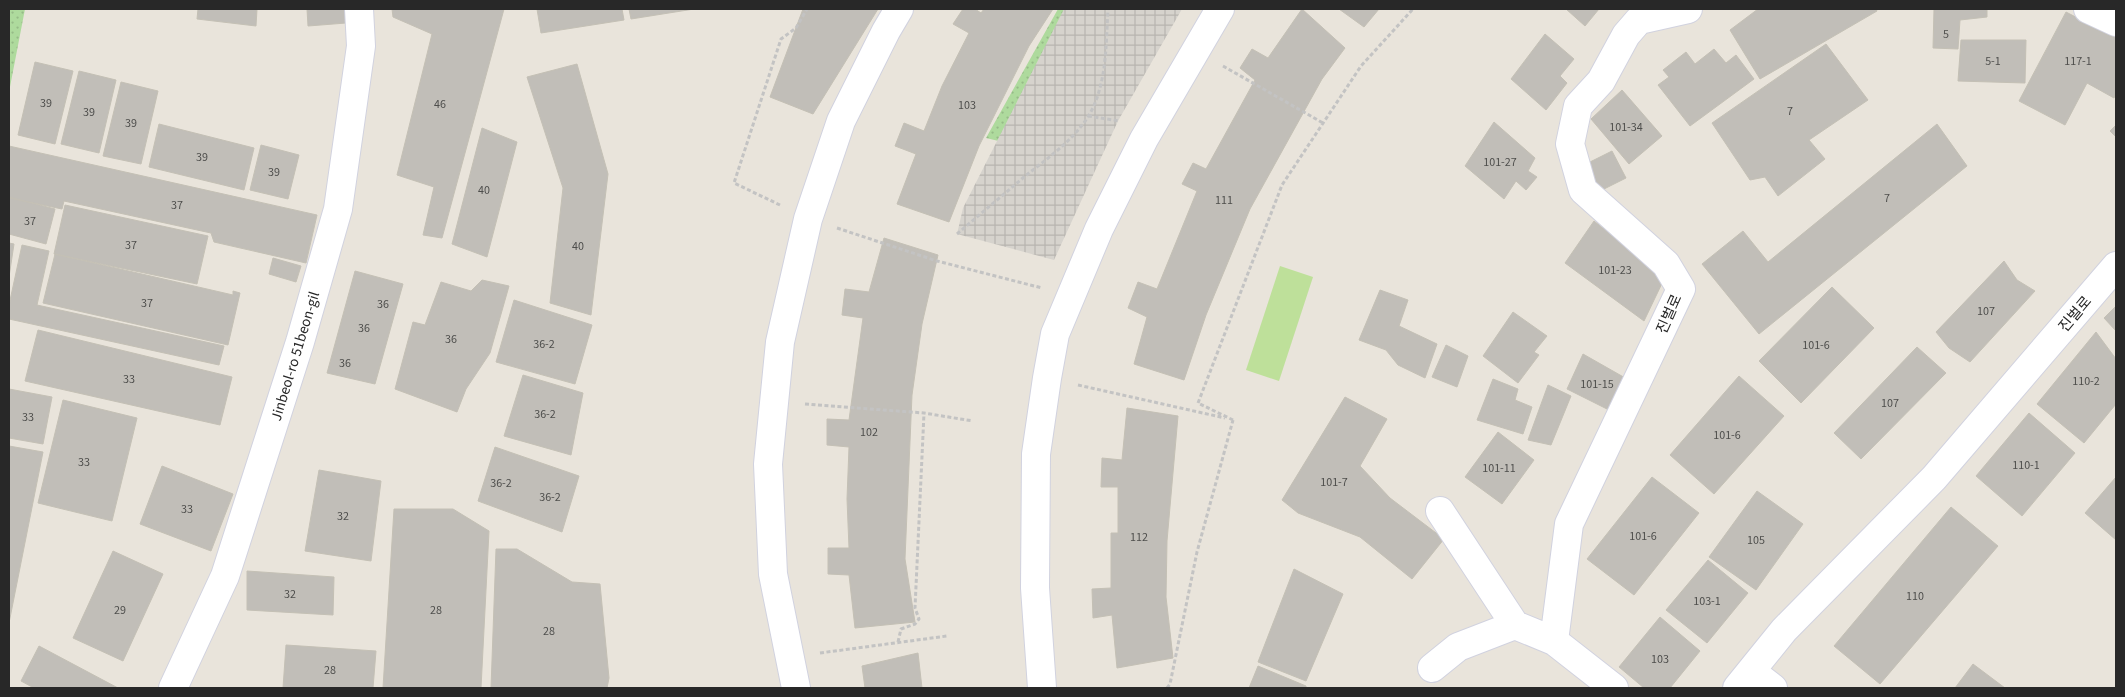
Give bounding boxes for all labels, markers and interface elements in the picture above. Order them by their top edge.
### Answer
house number: 5 [1943,26,1949,43]
house number: 5-1 [1985,53,2001,70]
house number: 117-1 [2064,53,2092,70]
house number: 39 [40,95,52,112]
house number: 46 [434,96,446,113]
house number: 103 [958,97,976,114]
house number: 7 [1787,103,1793,120]
house number: 39 [83,104,95,121]
house number: 39 [125,115,137,132]
house number: 101-34 [1609,119,1643,136]
house number: 39 [196,149,208,166]
house number: 101-27 [1483,154,1517,171]
house number: 39 [268,164,280,181]
house number: 40 [478,182,490,199]
house number: 7 [1884,190,1890,207]
house number: 111 [1215,192,1233,209]
house number: 37 [171,197,183,214]
house number: 37 [24,213,36,230]
house number: 37 [125,237,137,254]
house number: 40 [572,238,584,255]
house number: 101-23 [1598,262,1632,279]
street label: Jinbeol-ro 51beon-gil [266,289,325,423]
street label: 진벌로 [1651,291,1687,337]
street label: 진벌로 [2054,292,2097,337]
house number: 37 [141,295,153,312]
house number: 36 [377,296,389,313]
house number: 107 [1977,303,1995,320]
house number: 36 [358,320,370,337]
house number: 36 [445,331,457,348]
house number: 36-2 [533,336,555,353]
house number: 101-6 [1802,337,1830,354]
house number: 36 [339,355,351,372]
house number: 33 [123,371,135,388]
house number: 110-2 [2072,373,2100,390]
house number: 101-15 [1580,376,1614,393]
house number: 107 [1881,395,1899,412]
house number: 36-2 [534,406,556,423]
house number: 33 [22,409,34,426]
house number: 102 [860,424,878,441]
house number: 101-6 [1713,427,1741,444]
house number: 33 [78,454,90,471]
house number: 110-1 [2012,457,2040,474]
house number: 101-11 [1482,460,1516,477]
house number: 101-7 [1320,474,1348,491]
house number: 36-2 [490,475,512,492]
house number: 36-2 [539,489,561,506]
house number: 33 [181,501,193,518]
house number: 32 [337,508,349,525]
house number: 101-6 [1629,528,1657,545]
house number: 112 [1130,529,1148,546]
house number: 105 [1747,532,1765,549]
house number: 32 [284,586,296,603]
house number: 110 [1906,588,1924,605]
house number: 103-1 [1693,593,1721,610]
house number: 29 [114,602,126,619]
house number: 28 [430,602,442,619]
house number: 28 [543,623,555,640]
house number: 103 [1651,651,1669,668]
house number: 28 [324,662,336,679]

